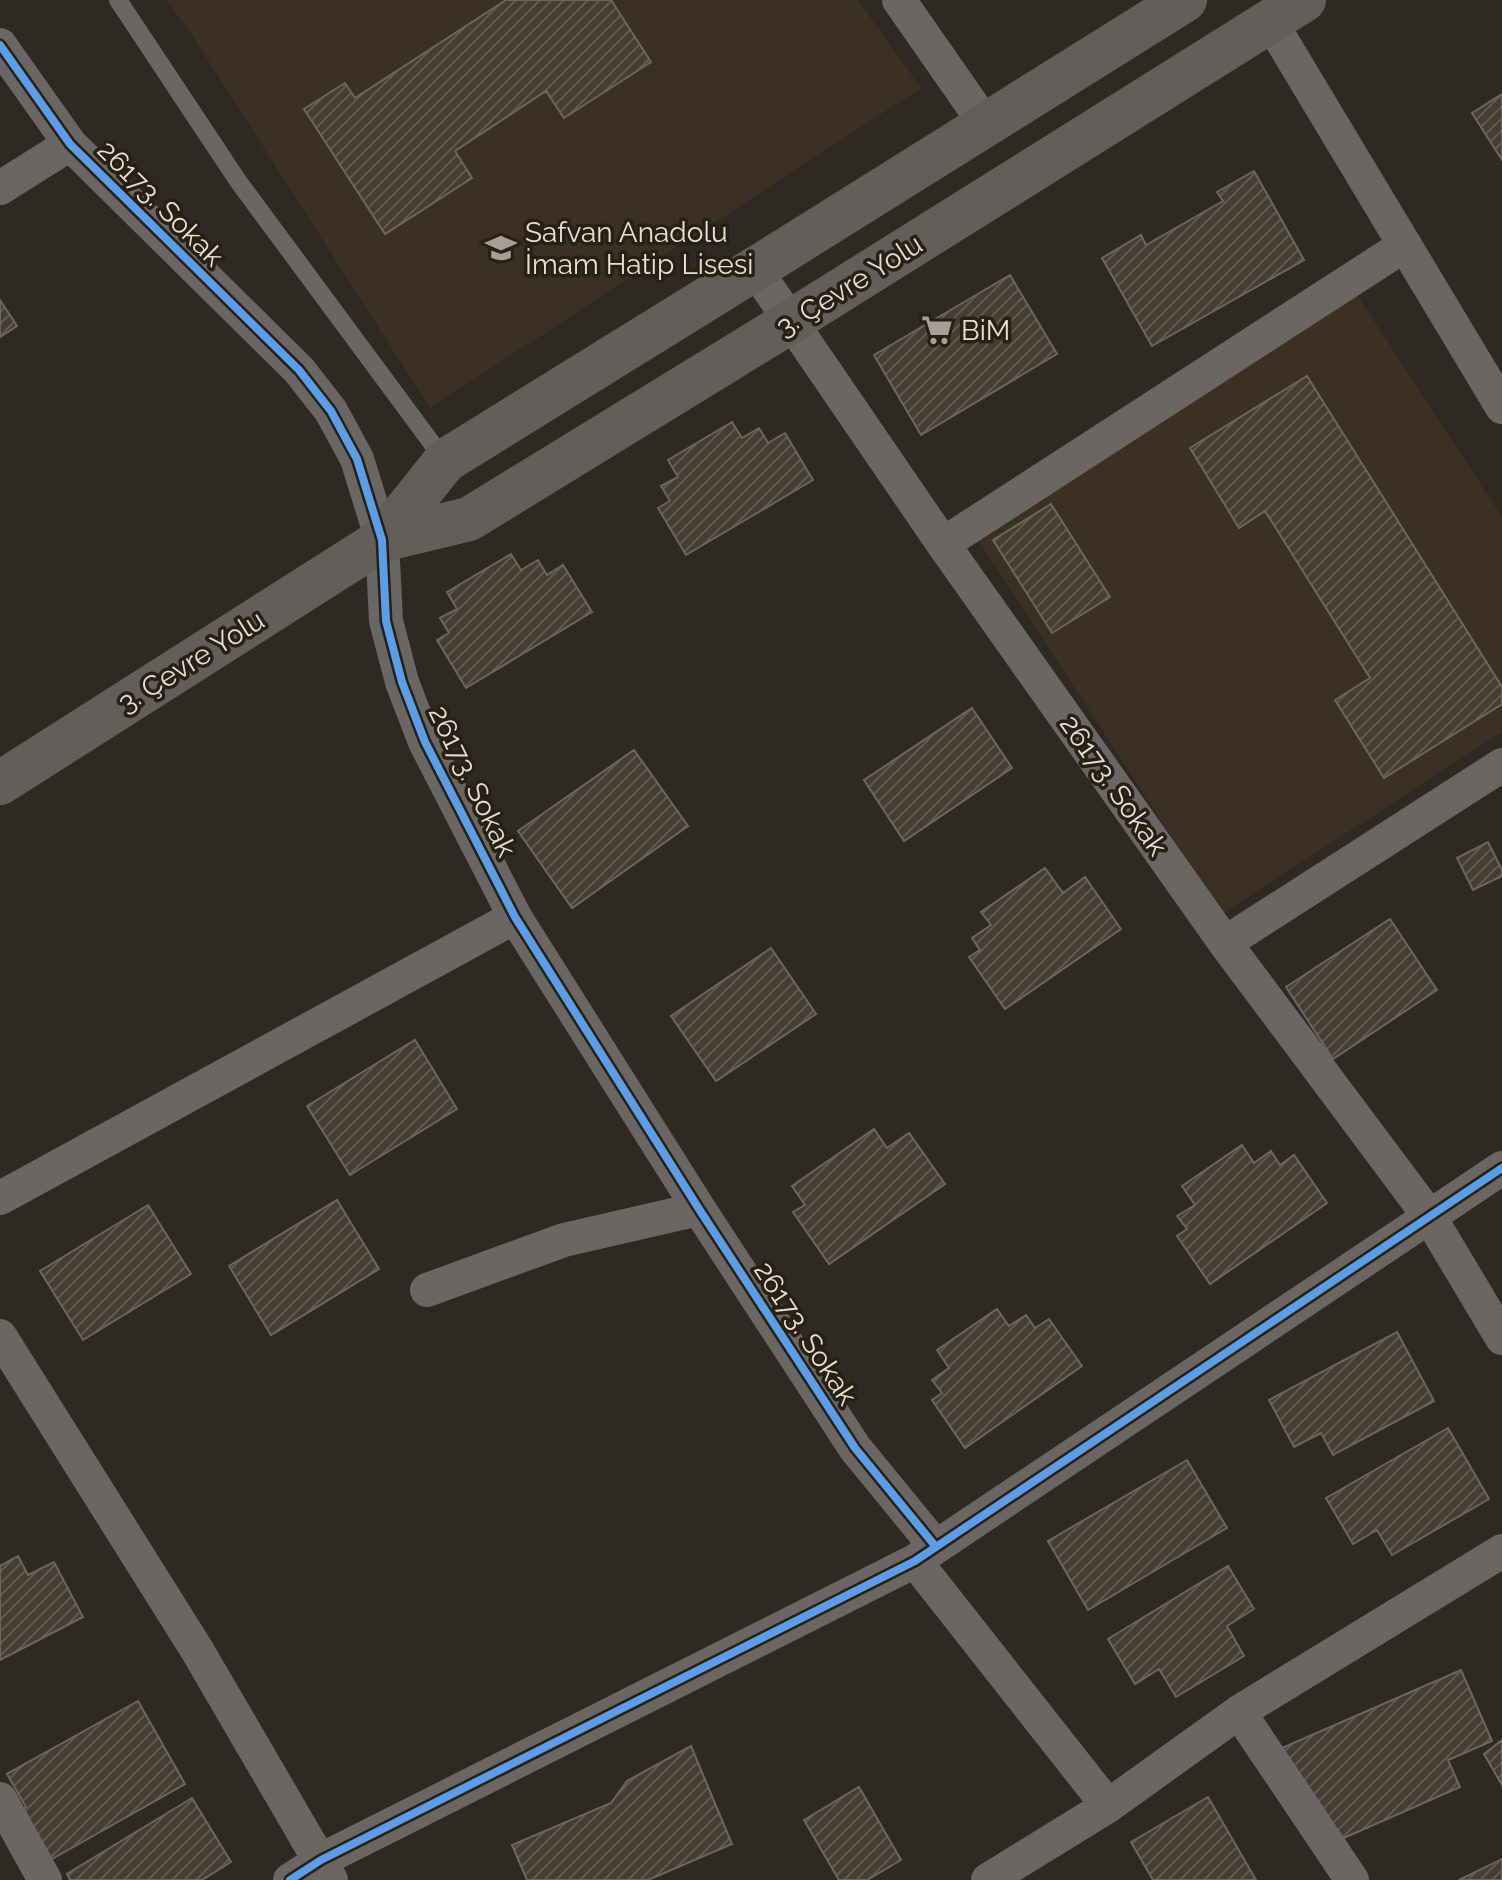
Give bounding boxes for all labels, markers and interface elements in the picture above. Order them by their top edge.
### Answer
street label: 26173. Sokak [91,134,230,273]
place label: Safvan Anadolu İmam Hatip Lisesi [525,216,753,281]
street label: 3. Çevre Yolu [770,227,928,343]
school or university icon: Safvan Anadolu İmam Hatip Lisesi [484,231,518,265]
supermarket icon: BiM [920,313,954,347]
place label: BiM [961,314,1010,347]
street label: 3. Çevre Yolu [112,603,270,719]
street label: 26173. Sokak [422,700,523,862]
street label: 26173. Sokak [1053,709,1174,862]
street label: 26173. Sokak [747,1255,864,1411]

